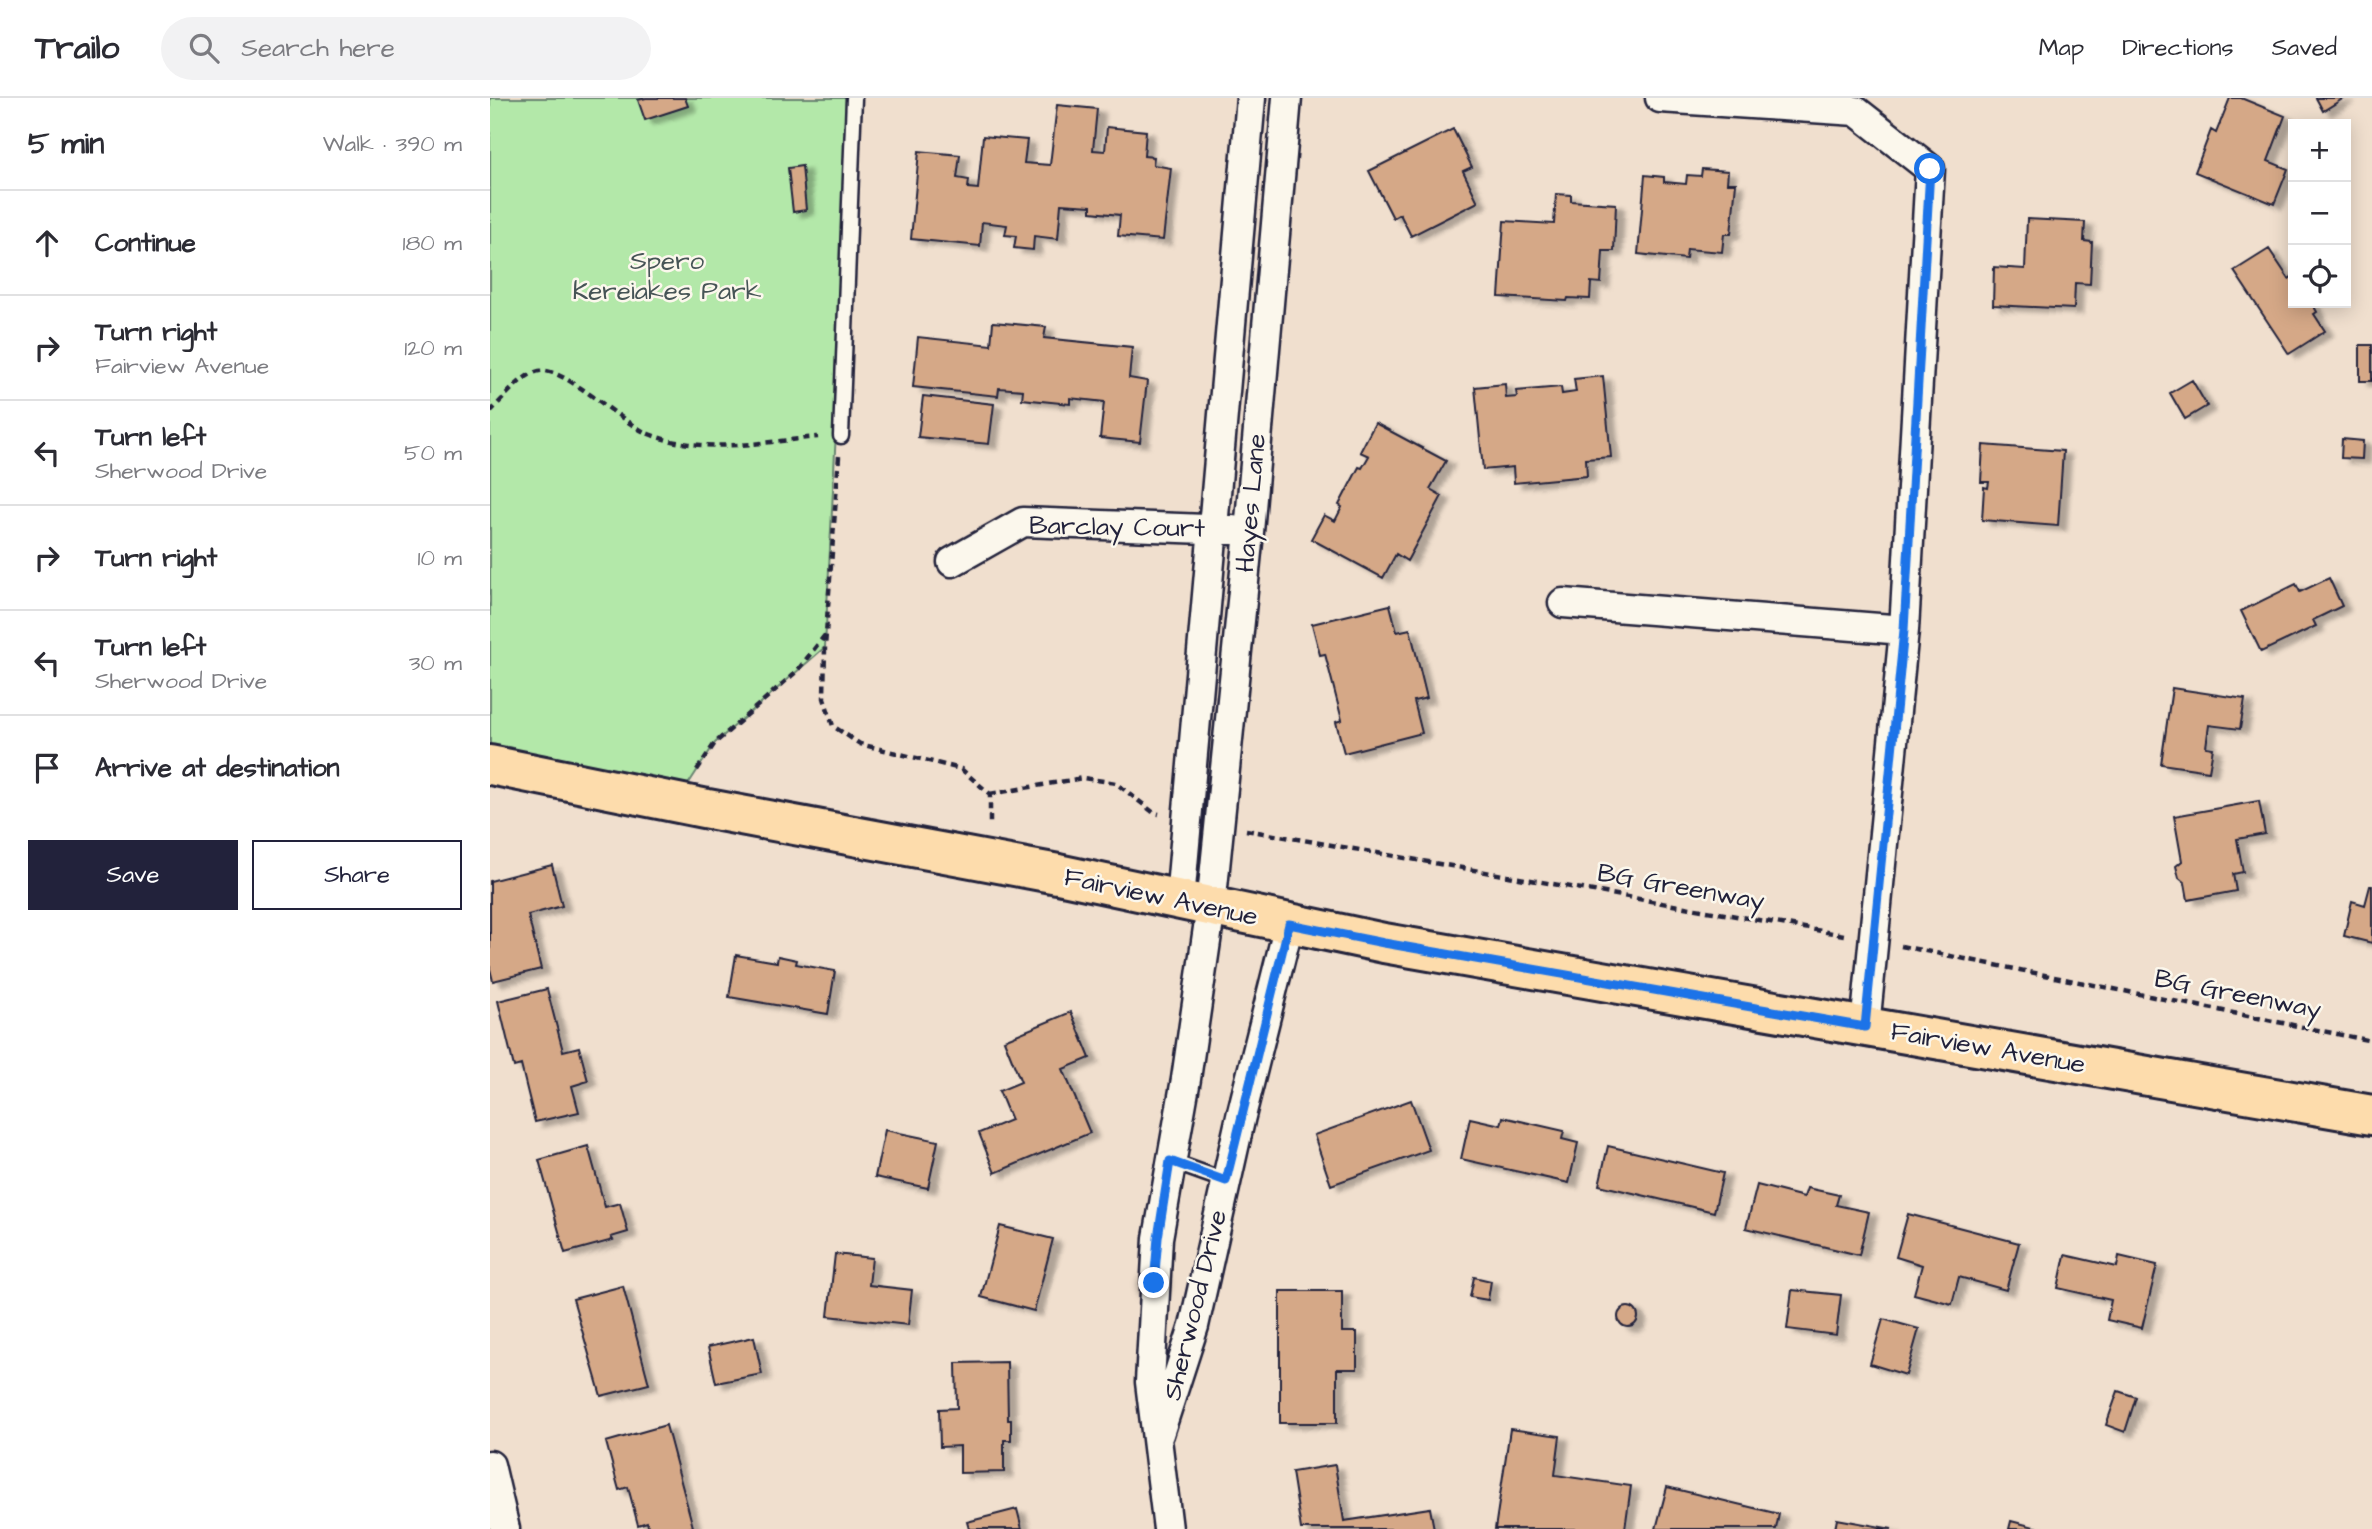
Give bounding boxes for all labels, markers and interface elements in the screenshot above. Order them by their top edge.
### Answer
search box [161,17,651,80]
text: Trailo [35,25,119,71]
icon: search [185,29,223,67]
text: Search here [241,30,395,66]
text: Map [2039,31,2084,65]
text: Directions [2122,31,2234,65]
text: Saved [2272,31,2337,65]
map controls [2288,119,2351,308]
button: + [2288,119,2351,182]
text: 5 min [28,123,104,165]
text: Walk · 390 m [323,128,462,160]
route start [1914,153,1945,184]
button: − [2288,182,2351,245]
icon: ahead [28,224,66,262]
text: Continue [95,225,196,261]
text: 180 m [403,227,462,259]
park label: Spero Kereiakes Park [572,243,762,309]
button: locate [2288,245,2351,308]
text: Turn right [95,314,217,350]
icon: right [28,329,66,367]
text: 120 m [404,332,462,364]
text: Fairview Avenue [95,350,269,382]
text: Turn left [95,419,206,455]
street label: Hayes Lane [1227,432,1277,574]
icon: left [28,434,66,472]
text: 50 m [404,437,462,469]
text: Sherwood Drive [95,455,267,487]
street label: Barclay Court [1029,507,1206,549]
icon: right [28,539,66,577]
text: Turn right [95,540,217,576]
text: 10 m [417,542,462,574]
text: Turn left [95,629,206,665]
icon: left [28,644,66,682]
text: 30 m [409,647,462,679]
text: Sherwood Drive [95,665,267,697]
icon: arrive [28,749,66,787]
text: Arrive at destination [95,750,340,786]
button: Save [28,840,238,910]
button: Share [252,840,462,910]
street label: BG Greenway [1594,855,1767,921]
street label: Fairview Avenue [1061,859,1261,935]
street label: BG Greenway [2151,960,2324,1030]
street label: Fairview Avenue [1888,1013,2088,1083]
street label: Sherwood Drive [1154,1206,1236,1404]
route end [1138,1267,1169,1298]

